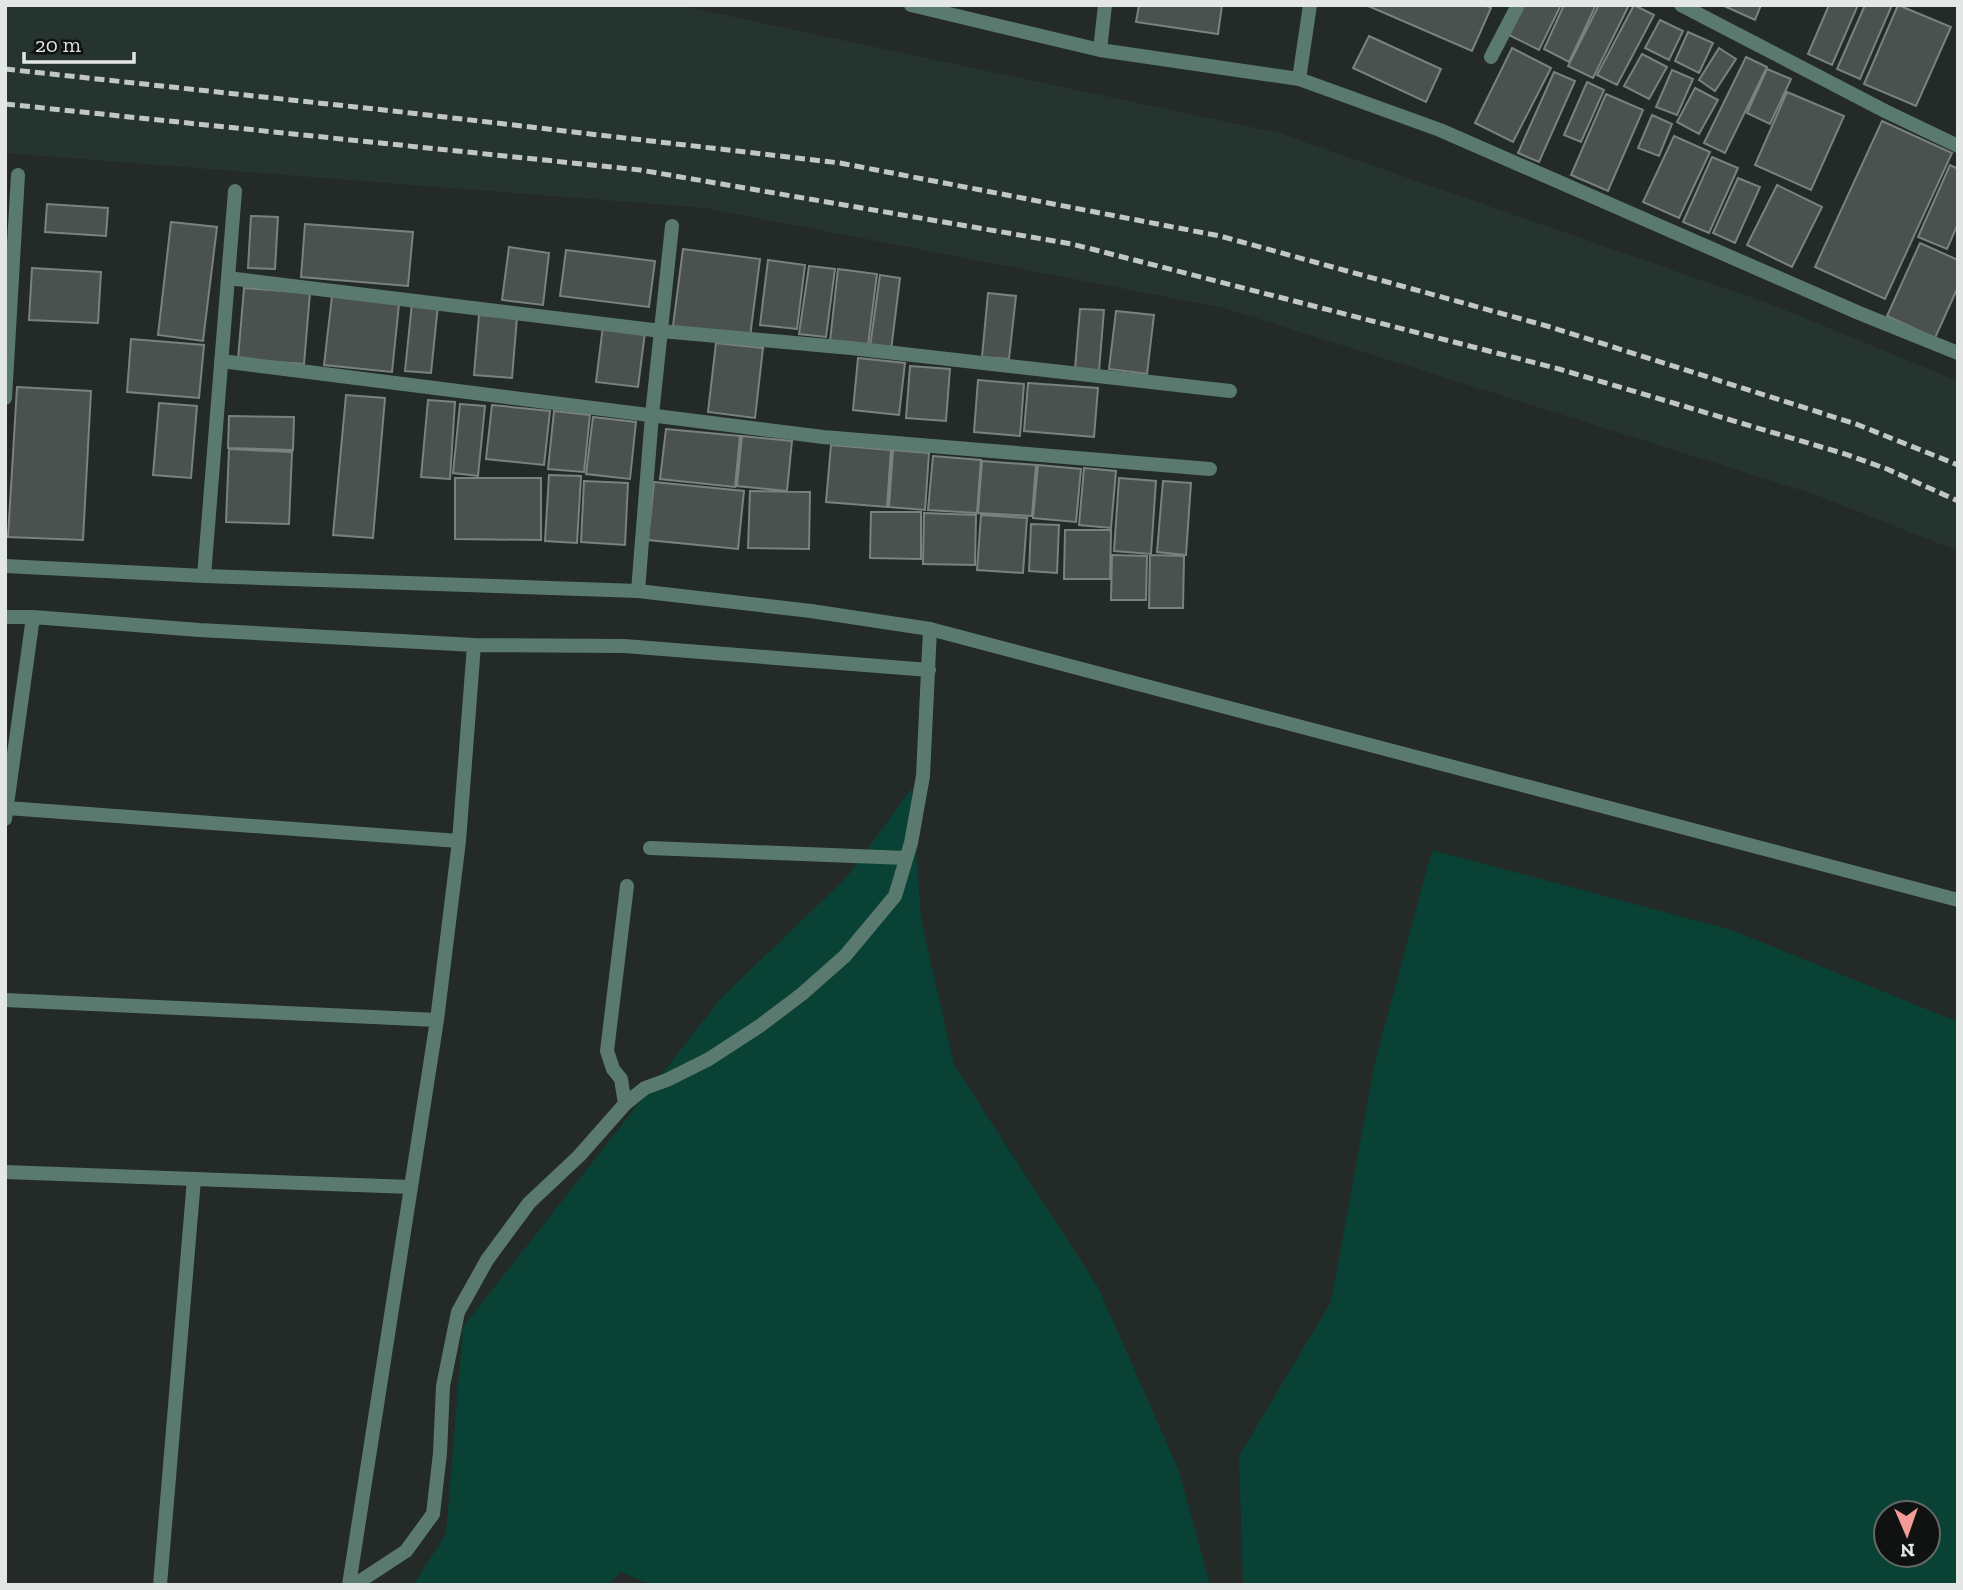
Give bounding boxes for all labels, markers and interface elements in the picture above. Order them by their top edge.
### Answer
scale bar [24,21,135,65]
text: 20 m [35,32,81,57]
north arrow [1872,1499,1942,1569]
text: N [1900,1539,1915,1562]

